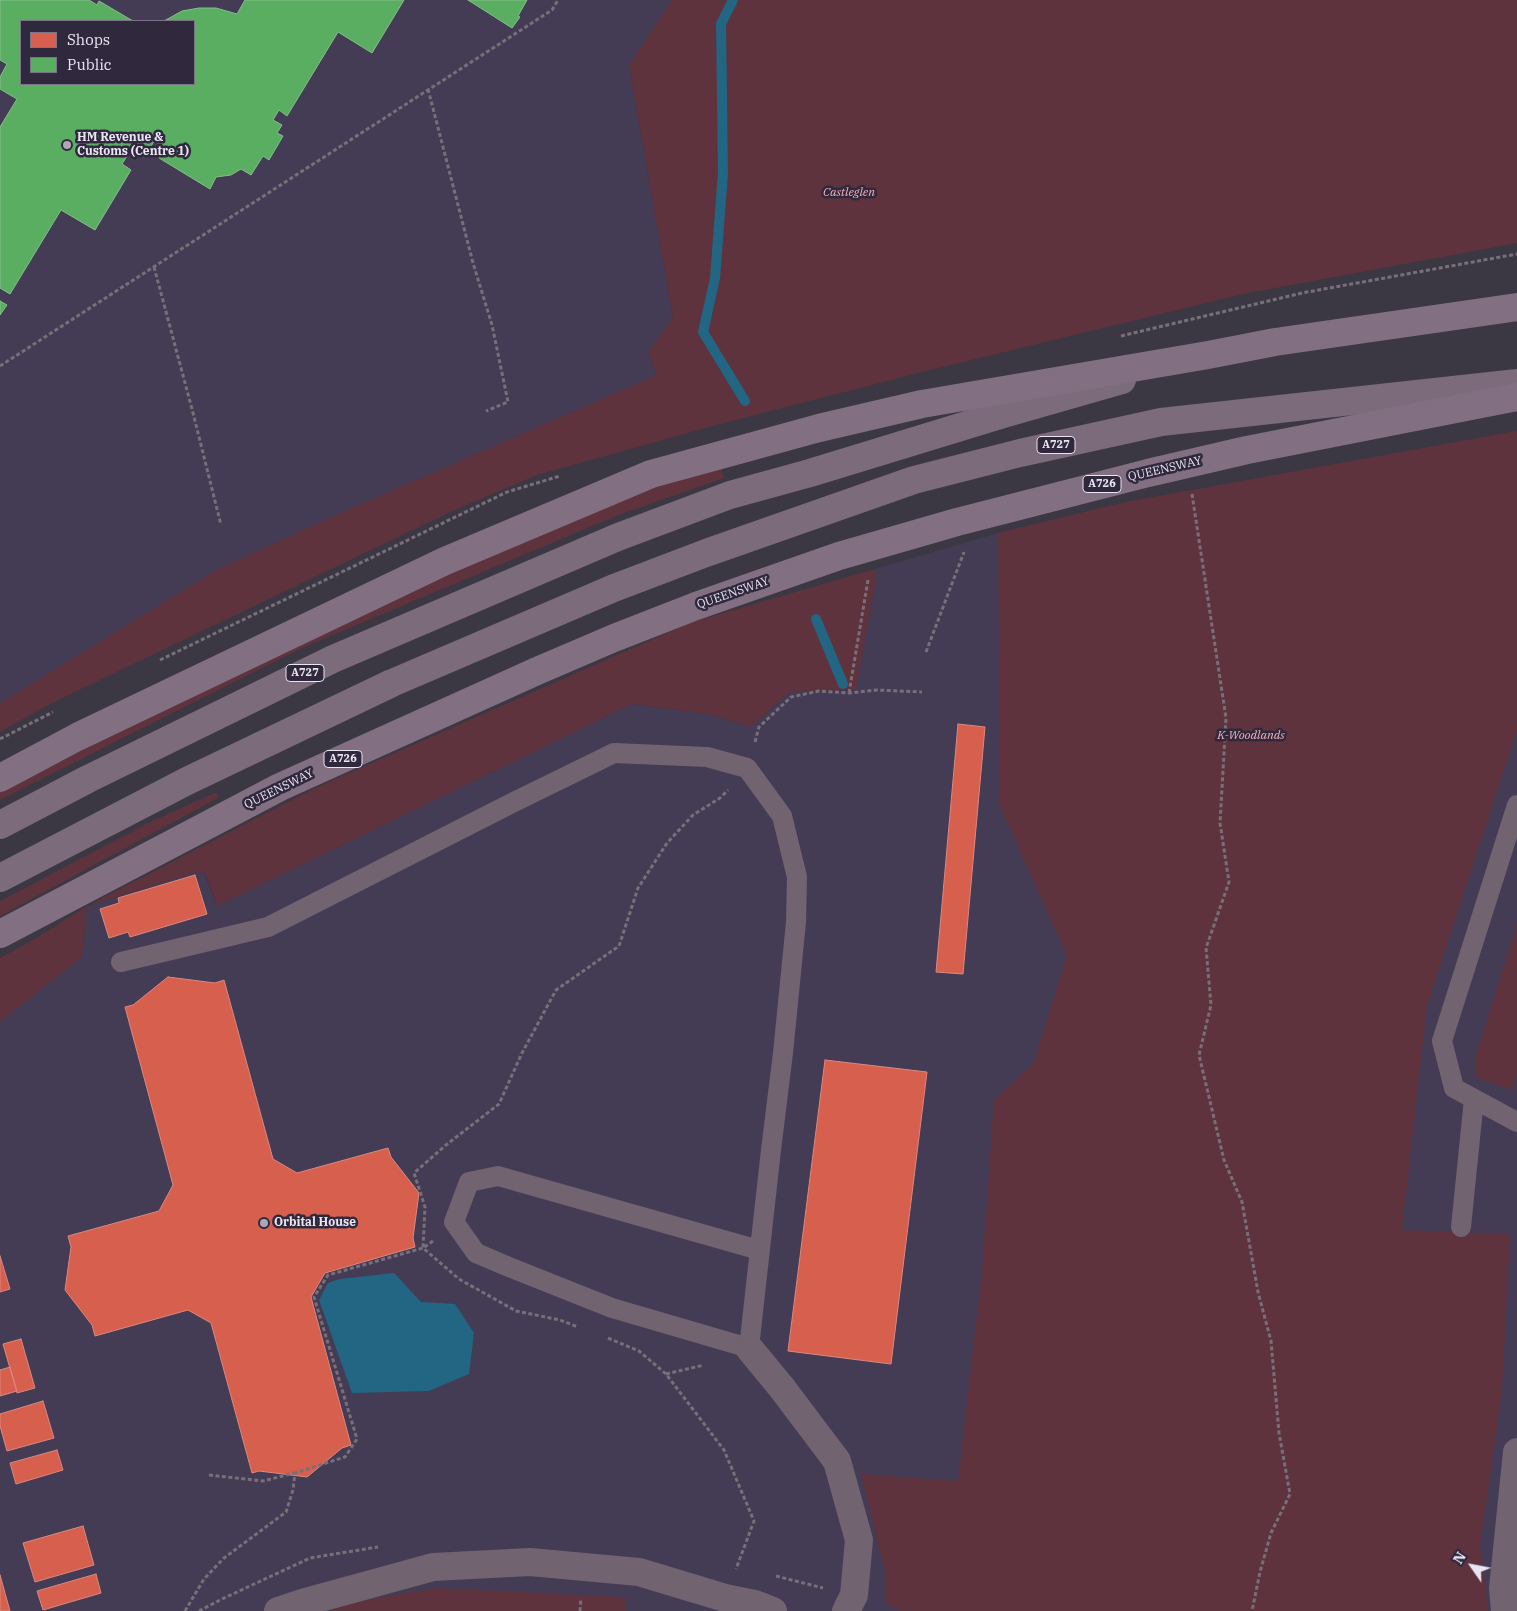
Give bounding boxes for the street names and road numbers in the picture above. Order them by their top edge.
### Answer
road number: A727 [1037,436,1075,454]
street label: QUEENSWAY [1127,453,1203,485]
road number: A726 [1083,476,1121,492]
street label: QUEENSWAY [695,574,771,612]
road number: A727 [286,664,324,681]
road number: A726 [324,751,362,768]
street label: QUEENSWAY [242,766,316,812]

